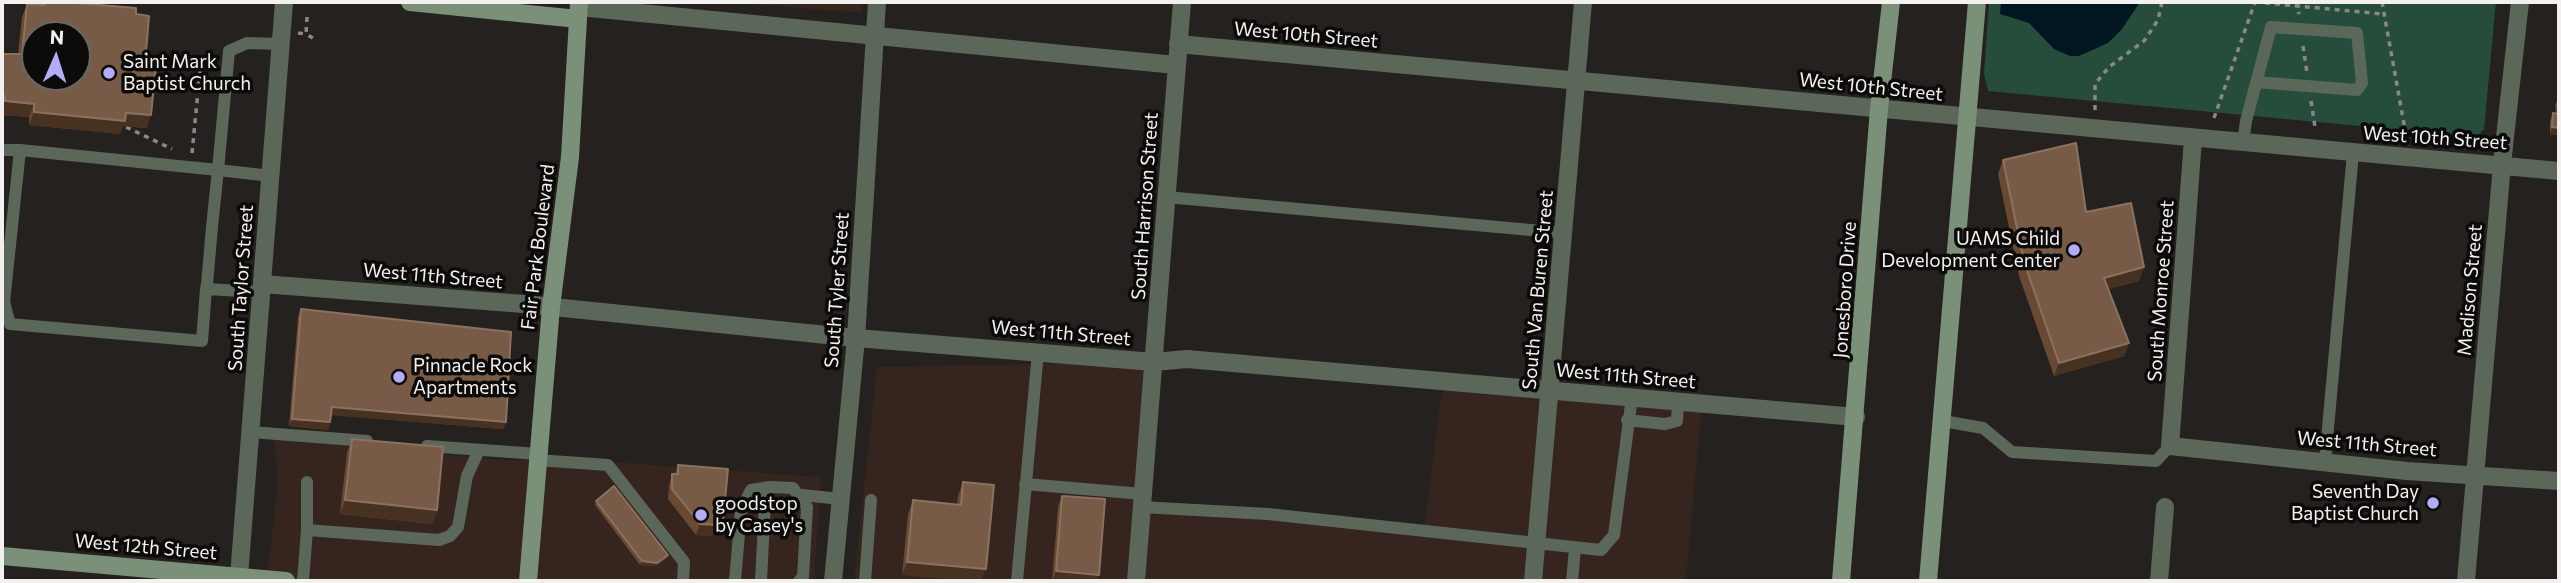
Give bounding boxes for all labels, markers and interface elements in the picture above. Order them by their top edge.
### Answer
street label: West 10th Street [1233,17,1379,53]
north arrow [21,21,91,91]
text: N [49,25,65,48]
place label: Saint Mark Baptist Church [123,51,251,95]
marker: Saint Mark Baptist Church [101,65,117,81]
street label: West 10th Street [1798,68,1944,106]
street label: South Harrison Street [1127,111,1163,301]
street label: West 10th Street [2362,122,2508,154]
street label: Fair Park Boulevard [517,163,559,331]
street label: South Van Buren Street [1518,189,1558,391]
street label: South Monroe Street [2143,200,2179,382]
street label: South Taylor Street [224,204,258,372]
street label: South Tyler Street [820,211,854,369]
street label: Jonesboro Drive [1829,221,1861,359]
street label: Madison Street [2453,223,2487,357]
place label: UAMS Child Development Center [1881,228,2060,272]
marker: UAMS Child Development Center [2066,242,2082,258]
street label: West 11th Street [362,259,504,293]
street label: West 11th Street [990,316,1132,350]
place label: Pinnacle Rock Apartments [413,355,533,399]
street label: West 11th Street [1555,359,1697,393]
marker: Pinnacle Rock Apartments [391,369,407,385]
street label: West 11th Street [2296,427,2438,461]
place label: Seventh Day Baptist Church [2291,481,2419,525]
place label: goodstop by Casey's [715,493,803,537]
marker: Seventh Day Baptist Church [2425,495,2441,511]
marker: goodstop by Casey's [693,507,709,523]
street label: West 12th Street [74,529,218,565]

